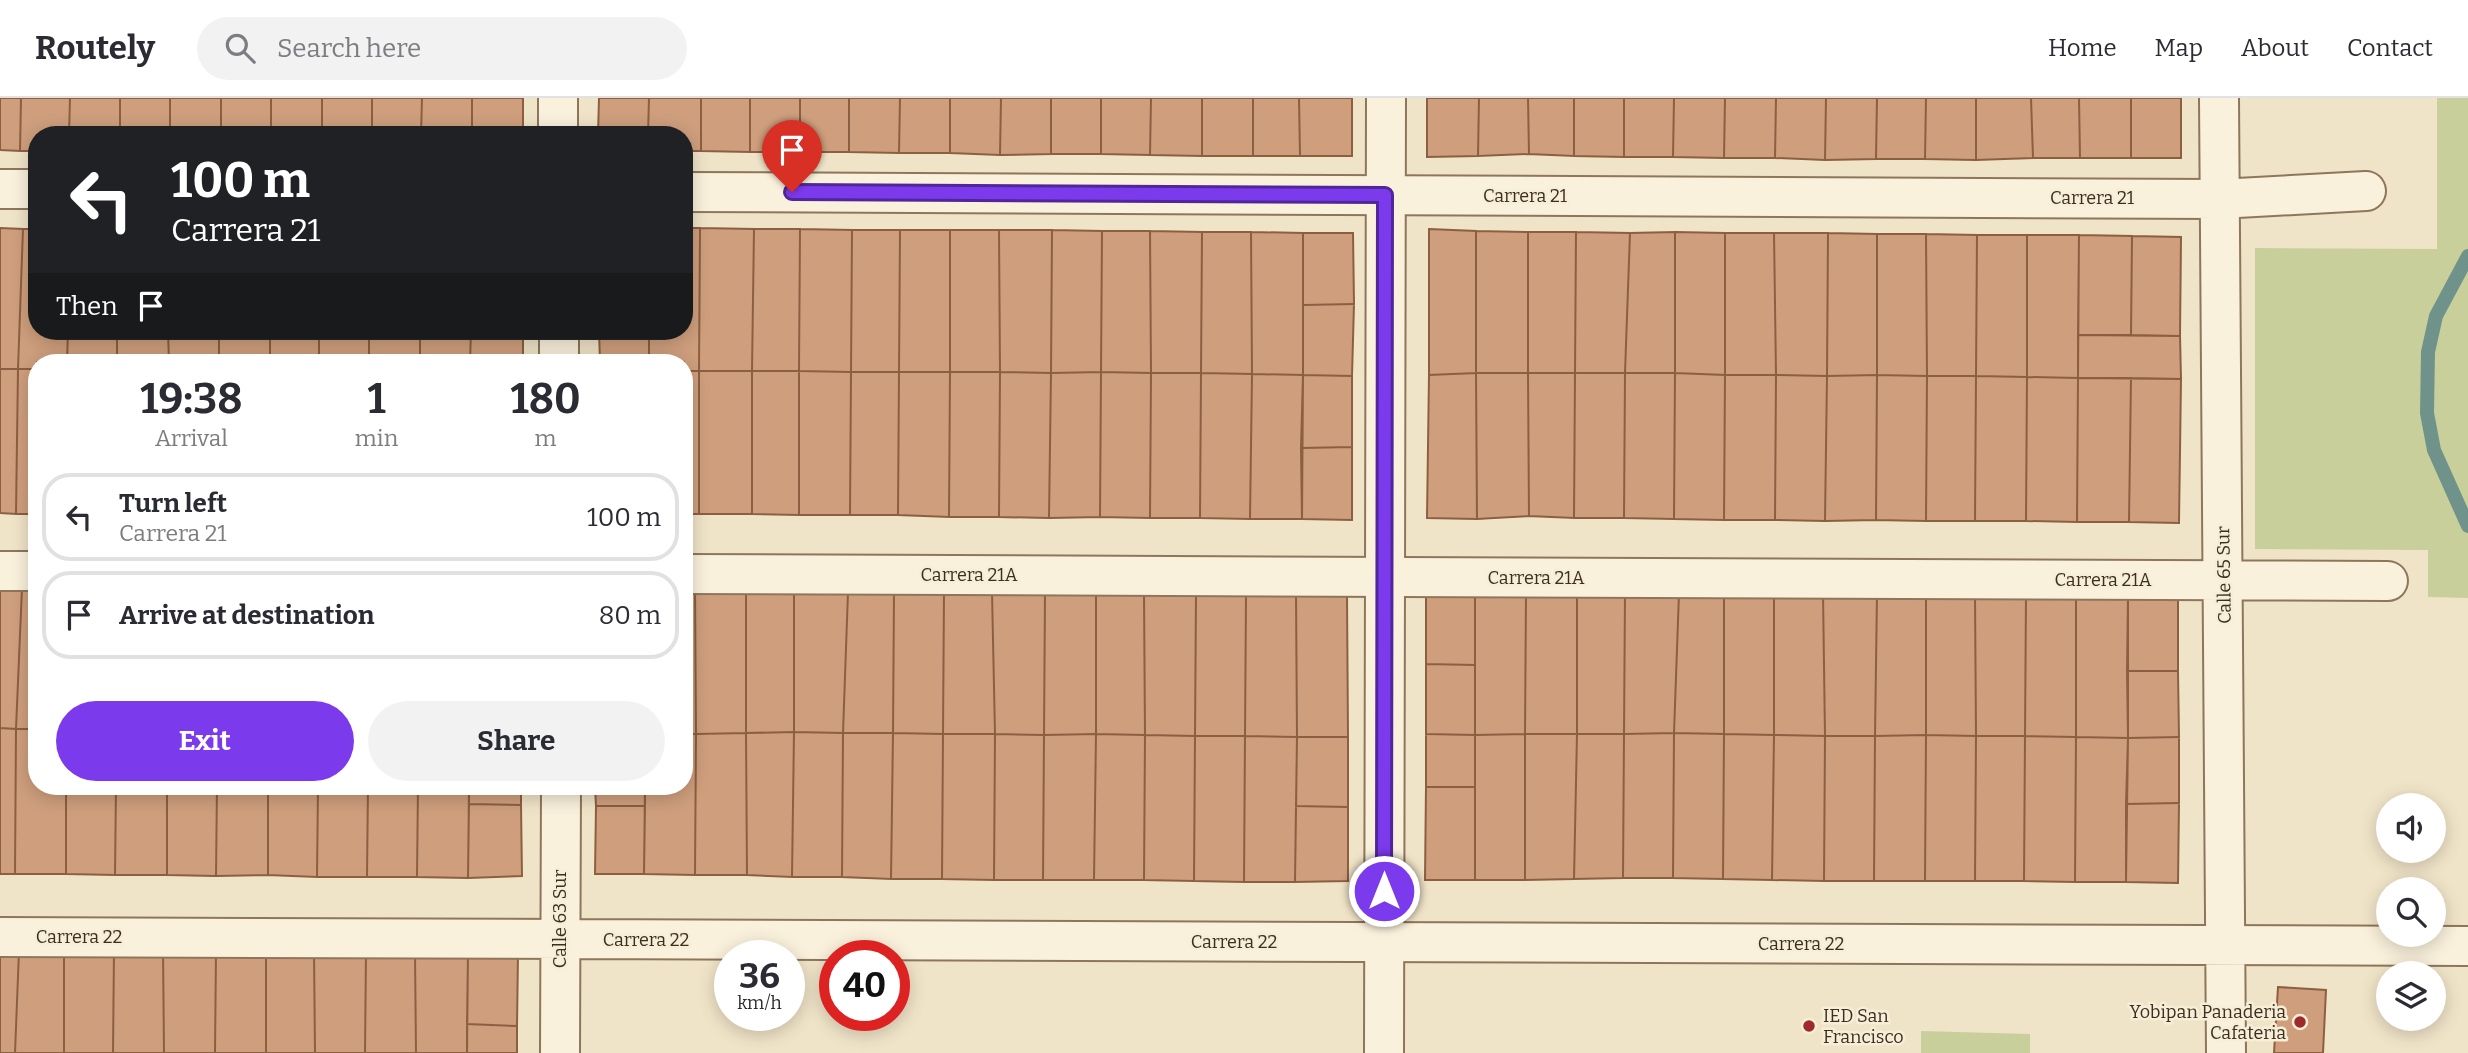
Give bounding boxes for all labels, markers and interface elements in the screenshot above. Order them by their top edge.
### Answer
search box [197,17,687,80]
text: Routely [35,28,155,68]
icon: search [221,29,259,67]
text: Search here [277,33,421,64]
text: Home [2048,34,2117,62]
text: Map [2155,34,2203,62]
text: About [2241,34,2309,62]
text: Contact [2347,34,2433,62]
pin [762,120,822,192]
icon: arrive [773,131,811,169]
text: 100 m [171,151,310,210]
icon: left [56,154,147,245]
street label: Carrera 21 [1483,185,1568,207]
street label: Carrera 21 [2050,187,2135,209]
text: Carrera 21 [171,211,321,249]
icon: arrive [132,287,170,325]
text: Then [56,291,118,322]
text: 19:38 [140,374,243,424]
text: 1 [367,374,386,424]
text: 180 [511,374,581,424]
text: Arrival [155,424,228,452]
text: min [355,424,398,452]
text: m [535,424,557,452]
text: Turn left [119,488,227,519]
icon: left [60,498,98,536]
text: 100 m [587,502,661,533]
text: Carrera 21 [119,519,226,547]
street label: Calle 65 Sur [2212,526,2236,624]
street label: Carrera 21A [921,564,1018,586]
street label: Carrera 21A [1488,567,1585,589]
street label: Carrera 21A [2055,569,2152,591]
icon: arrive [60,596,98,634]
text: Arrive at destination [119,600,374,631]
text: 80 m [599,600,661,631]
button: Exit [56,701,354,781]
button: Share [368,701,665,781]
map controls [2376,793,2446,1031]
button: sound [2376,793,2446,863]
position arrow [1347,854,1421,928]
street label: Calle 63 Sur [549,870,571,968]
button: search [2376,877,2446,947]
street label: Carrera 22 [36,926,122,948]
street label: Carrera 22 [603,929,689,951]
street label: Carrera 22 [1191,931,1277,953]
street label: Carrera 22 [1758,933,1844,955]
speed limit sign: 40 [819,940,910,1031]
text: 36 [739,955,780,997]
button: layers [2376,961,2446,1031]
text: km/h [737,992,782,1014]
place label: Yobipan Panaderia Cafateria [2130,1001,2286,1044]
place label: IED San Francisco [1823,1005,1904,1048]
marker: Yobipan Panaderia Cafateria [2292,1014,2308,1030]
marker: IED San Francisco [1801,1018,1817,1034]

